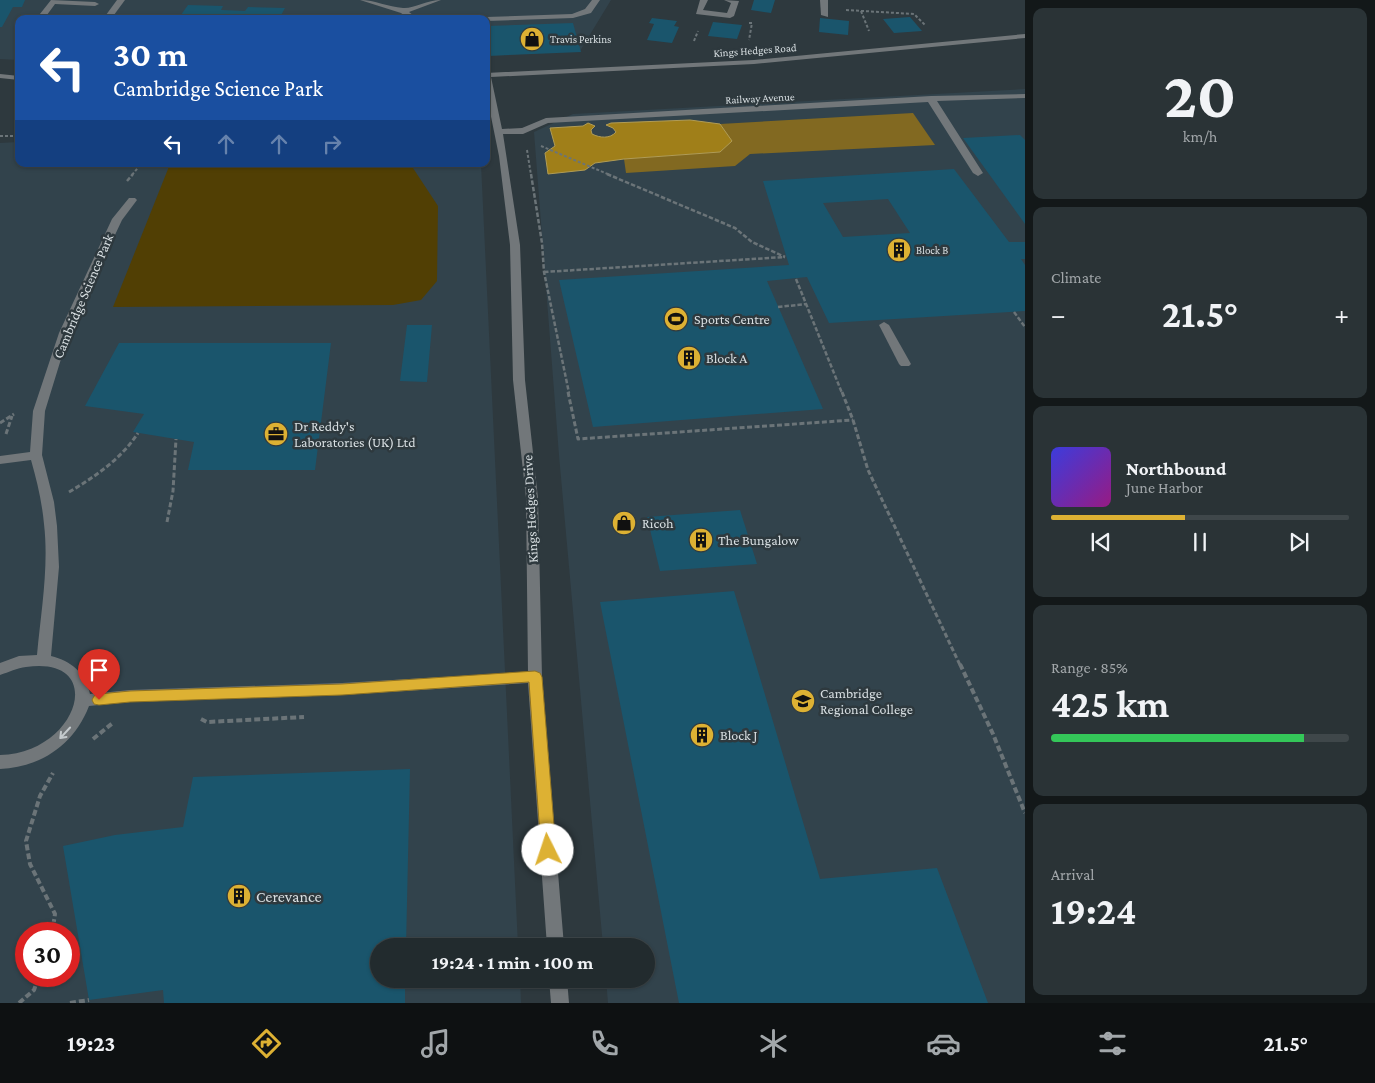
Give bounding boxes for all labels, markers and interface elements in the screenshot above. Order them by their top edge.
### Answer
shop icon: Travis Perkins [519,26,545,52]
place label: Travis Perkins [550,33,611,45]
icon: left [30,35,95,100]
text: 30 m [113,35,188,74]
street label: Kings Hedges Road [713,41,797,60]
text: 20 [1164,59,1236,131]
text: Cambridge Science Park [113,76,323,101]
street label: Railway Avenue [725,90,795,107]
text: km/h [1183,128,1217,145]
icon: left [159,130,187,158]
icon: ahead [212,130,240,158]
icon: ahead [265,130,293,158]
icon: right [318,130,346,158]
street label: Cambridge Science Park [50,231,117,361]
building icon: Block B [886,237,912,263]
place label: Block B [916,244,948,256]
text: Climate [1051,269,1101,286]
text: 21.5° [1162,293,1238,335]
text: − [1051,299,1066,330]
text: + [1334,299,1349,330]
sports icon: Sports Centre [663,306,689,332]
place label: Sports Centre [694,311,770,327]
building icon: Block A [676,345,702,371]
place label: Block A [706,350,747,366]
place label: Dr Reddy's Laboratories (UK) Ltd [294,418,416,451]
office icon: Dr Reddy's Laboratories (UK) Ltd [263,421,289,447]
street label: Kings Hedges Drive [519,455,541,563]
text: Northbound [1126,458,1226,479]
text: June Harbor [1126,479,1203,496]
shop icon: Ricoh [611,510,637,536]
place label: Ricoh [642,515,674,531]
building icon: The Bungalow [688,527,714,553]
icon: previous [1087,528,1115,556]
icon: pause [1186,528,1214,556]
icon: next [1285,528,1313,556]
place label: The Bungalow [718,532,799,548]
pin [78,649,120,700]
icon: arrive [85,656,113,684]
text: Range · 85% [1051,659,1128,676]
text: 425 km [1051,683,1169,725]
place label: Cambridge Regional College [820,685,913,717]
school or university icon: Cambridge Regional College [790,688,816,714]
building icon: Block J [689,722,715,748]
one-way arrow [59,727,71,740]
place label: Block J [720,727,758,743]
position arrow [521,823,573,875]
text: Arrival [1051,866,1095,883]
building icon: Cerevance [226,883,252,909]
place label: Cerevance [256,888,322,905]
text: 19:24 [1051,890,1136,932]
speed limit sign: 30 [15,922,80,987]
text: 19:24 · 1 min · 100 m [432,952,593,973]
icon: directions [249,1026,284,1061]
icon: music [418,1026,453,1061]
icon: phone [587,1026,622,1061]
icon: climate [756,1026,791,1061]
icon: car [926,1026,961,1061]
icon: filters [1095,1026,1130,1061]
text: 19:23 [67,1031,115,1056]
text: 21.5° [1264,1031,1308,1056]

